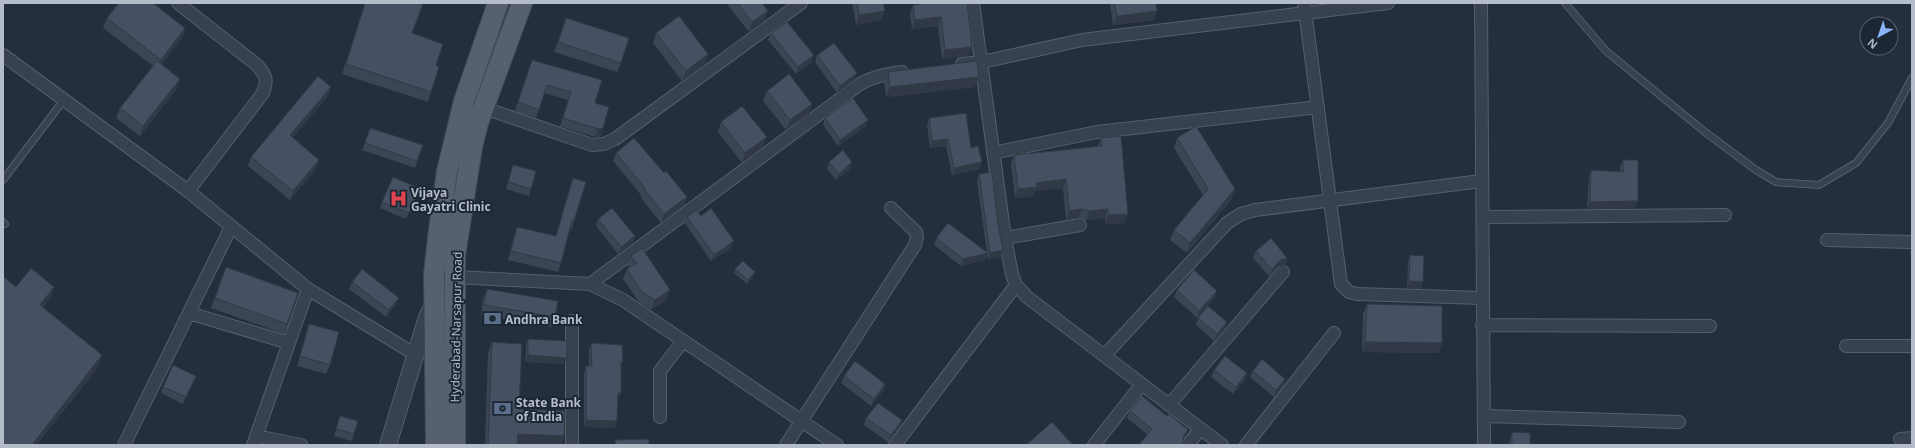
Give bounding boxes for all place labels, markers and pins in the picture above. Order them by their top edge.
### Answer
place label: Vijaya Gayatri Clinic [411,184,491,215]
hospital icon: Vijaya Gayatri Clinic [388,189,408,209]
bank icon: Andhra Bank [482,309,502,329]
place label: Andhra Bank [505,311,583,328]
place label: State Bank of India [516,394,581,425]
bank icon: State Bank of India [493,399,513,419]

